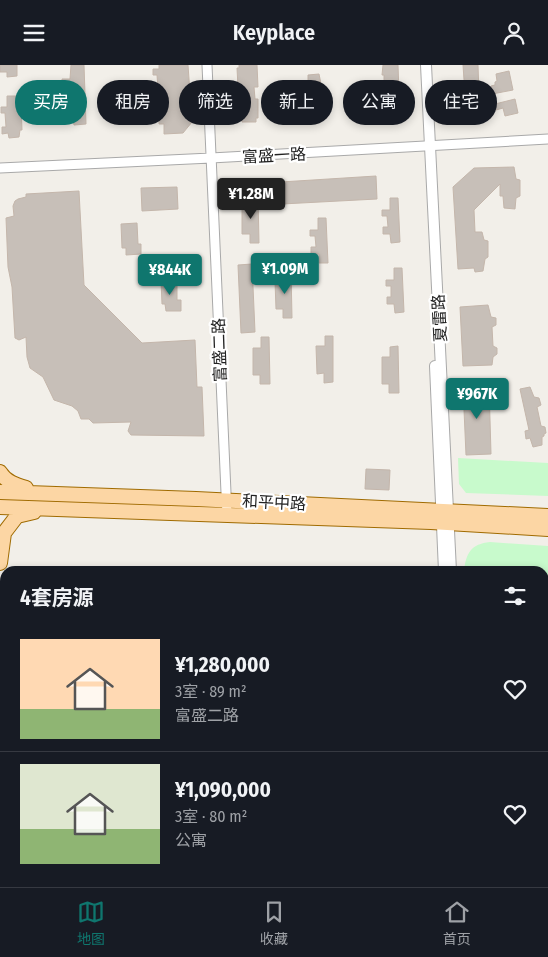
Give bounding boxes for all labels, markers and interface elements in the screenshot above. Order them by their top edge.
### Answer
icon: menu [20,19,48,47]
text: Keyplace [233,19,315,46]
icon: person [500,19,528,47]
chip: 买房 [15,80,87,125]
chip: 租房 [97,80,169,125]
chip: 筛选 [179,80,251,125]
chip: 新上 [261,80,333,125]
chip: 公寓 [343,80,415,125]
chip: 住宅 [425,80,497,125]
street label: 富盛一路 [242,144,306,167]
pin: ¥1.28M [210,177,292,220]
text: ¥1.28M [228,184,274,203]
pin: ¥844K [135,253,205,296]
pin: ¥1.09M [244,253,326,295]
text: ¥1.09M [262,259,308,278]
text: ¥844K [149,260,191,279]
street label: 夏雷路 [429,294,450,342]
street label: 富盛二路 [209,318,230,382]
pin: ¥967K [442,377,512,420]
text: ¥967K [457,384,497,403]
street label: 和平中路 [242,491,306,514]
icon: filters [501,582,529,610]
text: 4套房源 [20,585,94,611]
text: ¥1,280,000 [175,652,270,678]
icon: home [60,659,120,719]
icon: heart [501,675,529,703]
text: 3室 · 89 m² [175,682,246,701]
text: 富盛二路 [175,706,239,725]
text: ¥1,090,000 [175,777,271,803]
icon: home [60,784,120,844]
icon: heart [501,800,529,828]
text: 3室 · 80 m² [175,807,247,826]
text: 公寓 [175,831,207,850]
tab: 地图 [77,898,105,948]
tab: 收藏 [260,898,288,948]
tab: 首页 [443,898,471,948]

